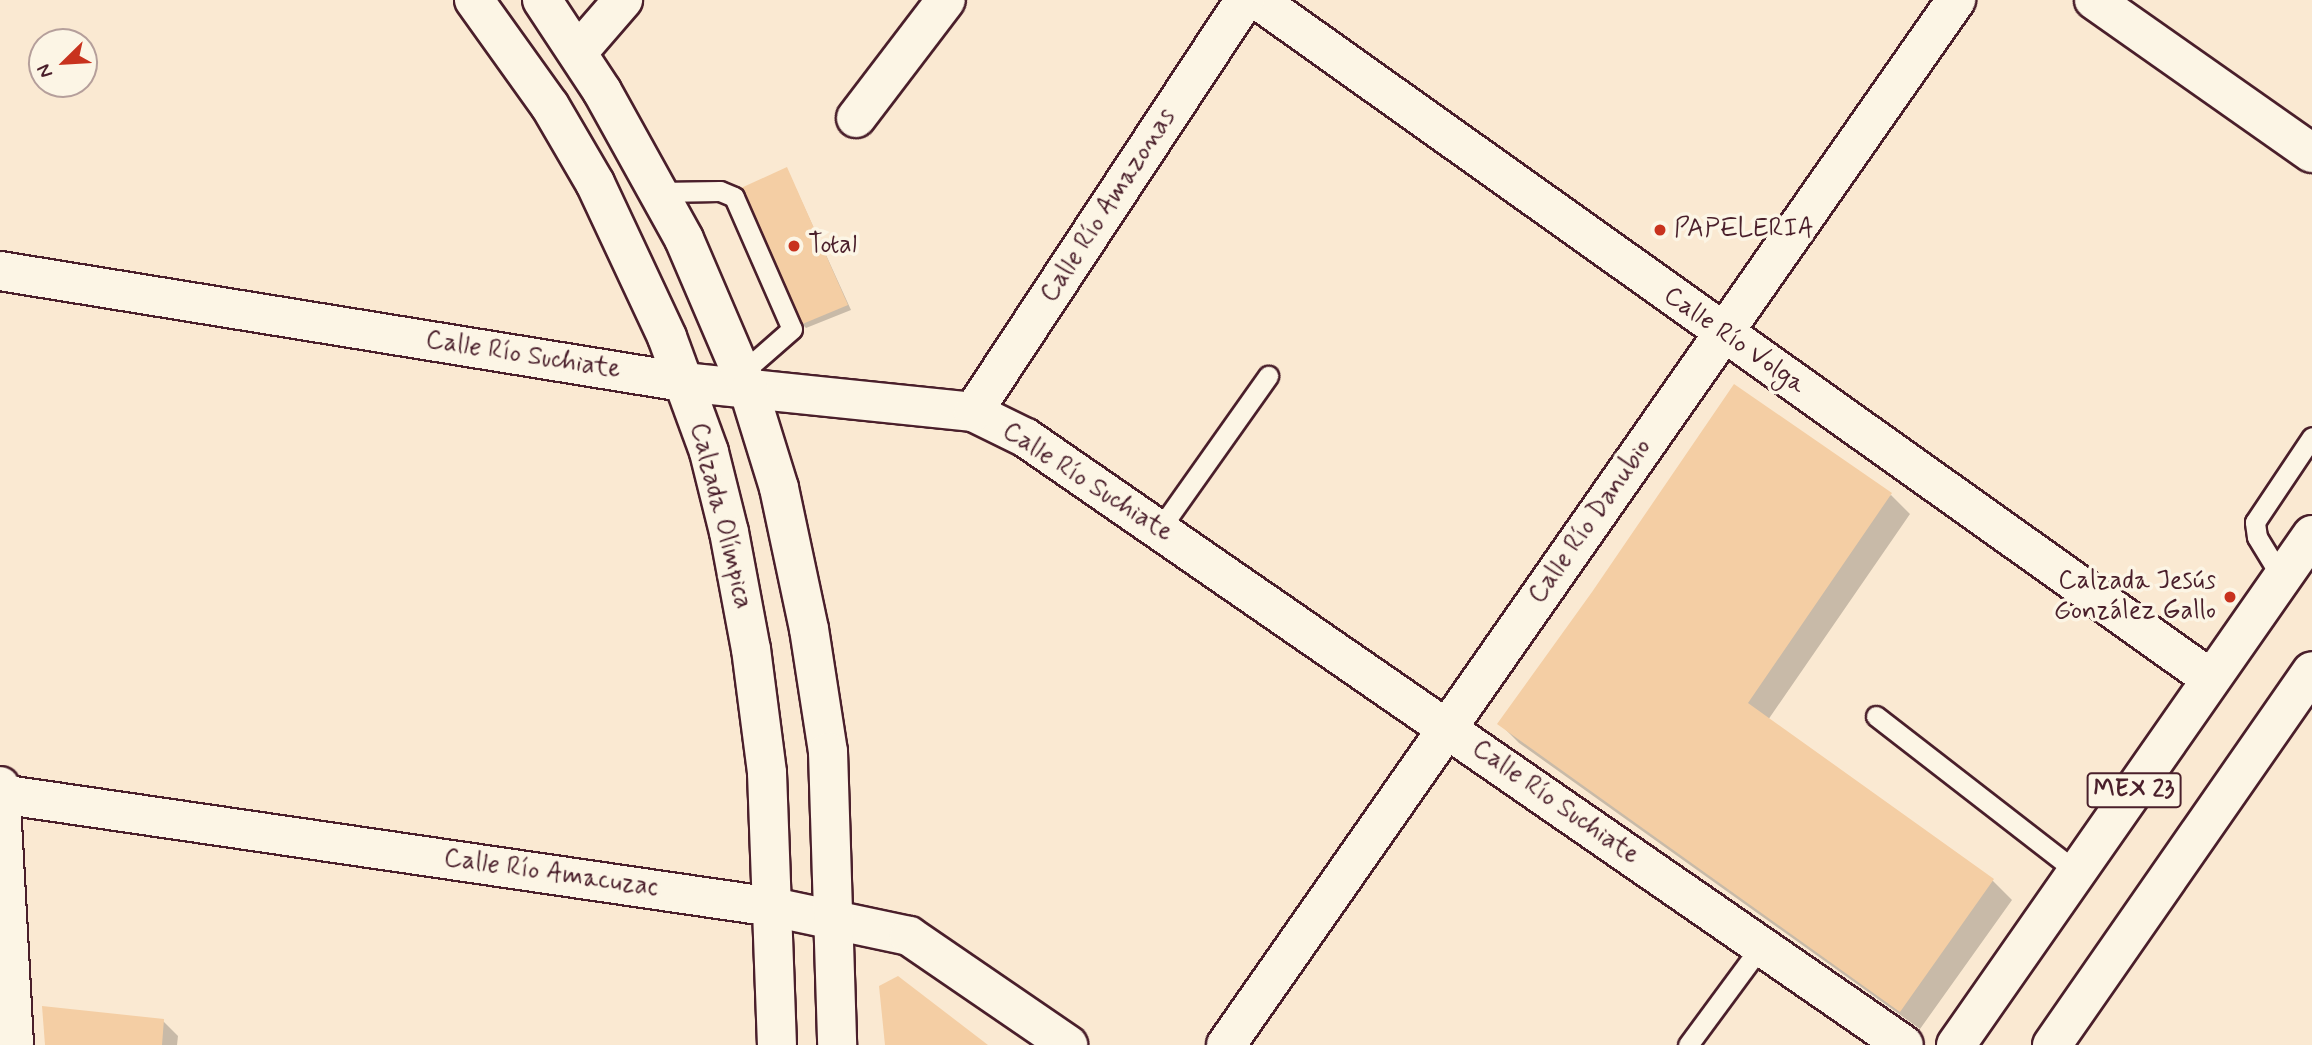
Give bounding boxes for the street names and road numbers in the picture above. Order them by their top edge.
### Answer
street label: Calle Río Amazonas [1035,104,1183,308]
street label: Calle Río Volga [1658,282,1810,400]
street label: Calle Río Suchiate [422,325,624,387]
street label: Calle Río Suchiate [995,416,1179,550]
street label: Calzada Olímpica [682,420,758,612]
street label: Calle Río Danubio [1524,435,1658,609]
street label: Calle Río Suchiate [1464,733,1646,873]
road number: MEX 23 [2085,770,2183,810]
street label: Calle Río Amacuzac [441,843,661,905]

